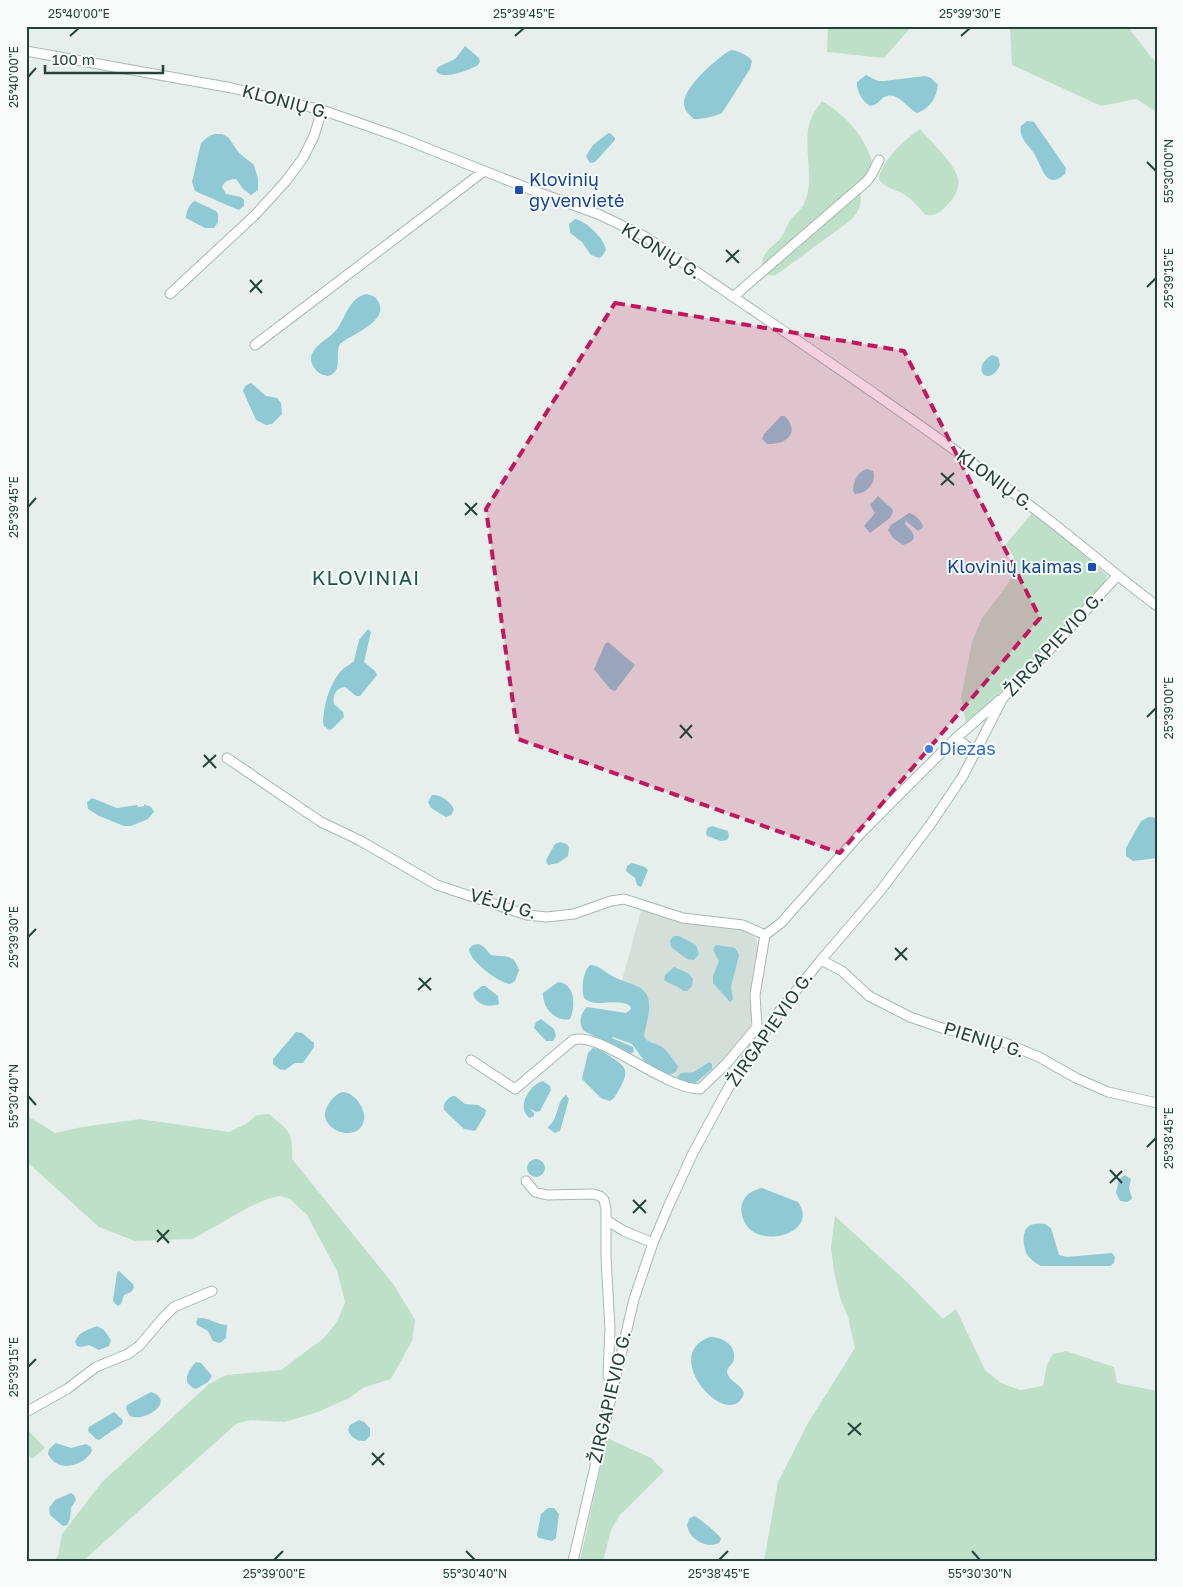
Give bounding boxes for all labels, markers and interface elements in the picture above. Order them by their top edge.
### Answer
text: 25°40'00"E [48,6,110,21]
text: 25°39'45"E [493,6,555,21]
text: 25°39'30"E [939,6,1001,21]
scale bar [45,42,162,74]
text: 25°40'00"E [6,46,21,108]
text: 100 m [52,50,95,68]
street label: KLONIŲ G. [240,79,333,123]
text: 55°30'00"N [1161,139,1176,203]
place label: Klovinių gyvenvietė [529,168,625,211]
marker: Klovinių gyvenvietė [513,184,525,196]
street label: KLONIŲ G. [618,217,706,283]
text: 25°39'15"E [1161,248,1176,308]
street label: KLONIŲ G. [953,444,1038,515]
text: 25°39'45"E [6,476,21,538]
place label: Klovinių kaimas [947,555,1082,577]
marker: Klovinių kaimas [1086,561,1098,573]
district label: KLOVINIAI [312,565,420,589]
street label: ŽIRGAPIEVIO G. [999,586,1107,700]
text: 25°39'00"E [1161,677,1176,739]
place label: Diezas [939,737,996,759]
marker: Diezas [923,743,935,755]
street label: VĖJŲ G. [467,883,539,923]
text: 25°39'30"E [6,906,21,968]
street label: ŽIRGAPIEVIO G. [721,967,817,1090]
street label: PIENIŲ G. [941,1016,1027,1062]
text: 55°30'40"N [6,1064,21,1128]
text: 25°38'45"E [1161,1107,1176,1169]
street label: ŽIRGAPIEVIO G. [583,1329,635,1465]
text: 25°39'15"E [6,1337,21,1397]
text: 25°39'00"E [243,1566,305,1581]
text: 55°30'40"N [443,1566,507,1581]
text: 25°38'45"E [688,1566,750,1581]
text: 55°30'30"N [948,1566,1012,1581]

